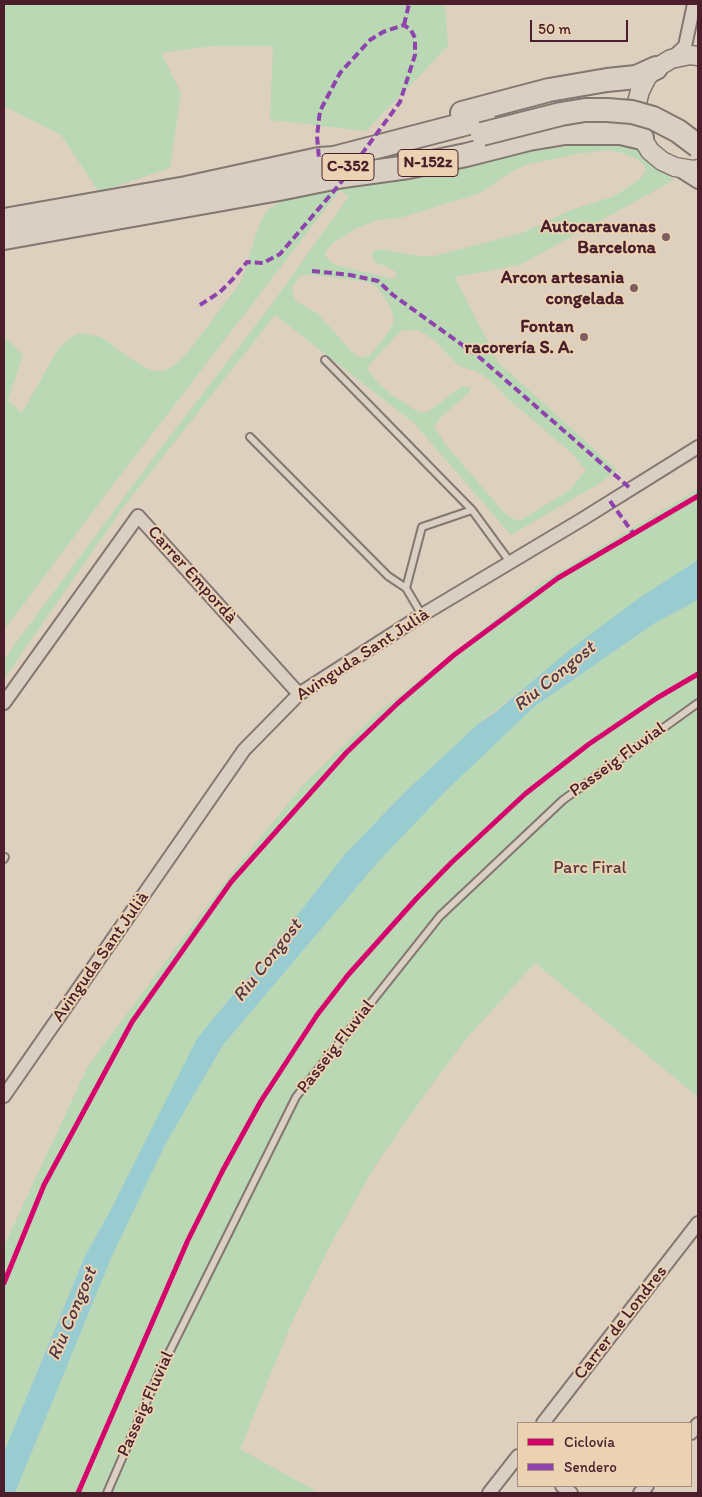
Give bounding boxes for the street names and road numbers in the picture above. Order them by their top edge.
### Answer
road number: N-152z [398,150,458,177]
road number: C-352 [322,154,374,180]
street label: Carrer Empordà [142,522,242,628]
street label: Avinguda Sant Julià [292,604,434,706]
street label: Passeig Fluvial [566,718,670,802]
street label: Avinguda Sant Julià [48,888,154,1026]
street label: Passeig Fluvial [293,996,379,1098]
street label: Carrer de Londres [570,1262,672,1384]
street label: Passeig Fluvial [113,1348,179,1460]

